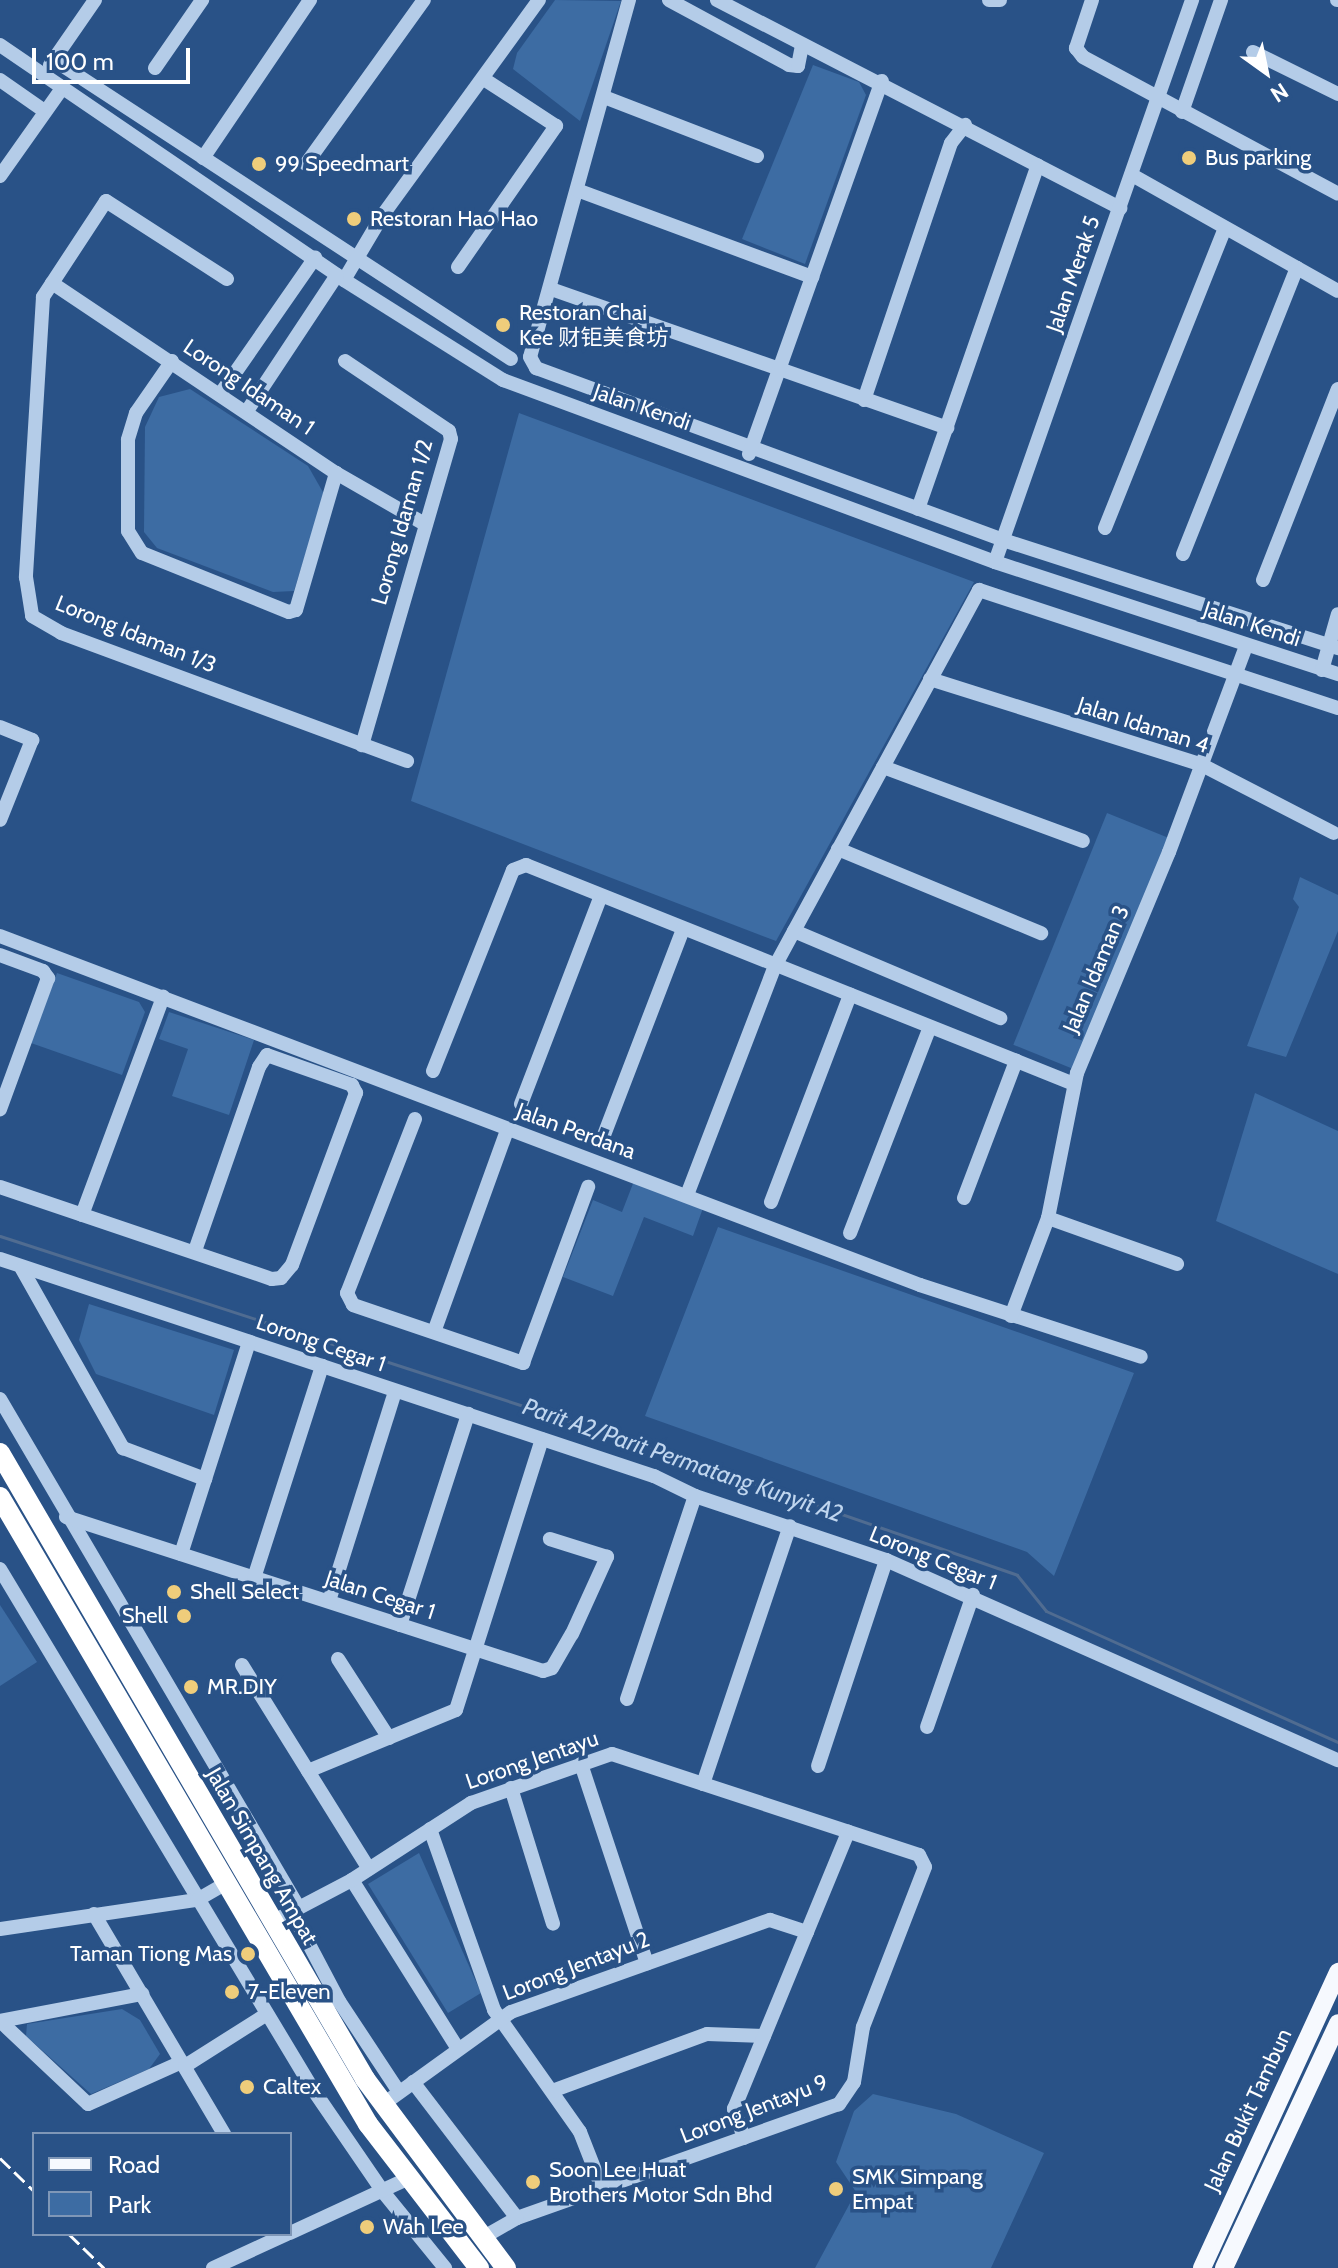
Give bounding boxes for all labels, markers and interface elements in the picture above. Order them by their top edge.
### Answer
scale bar [36,32,194,82]
north arrow [1226,32,1306,112]
text: 100 m [46,47,114,76]
text: N [1265,77,1293,108]
place label: Bus parking [1205,145,1311,171]
marker: Bus parking [1180,149,1198,167]
place label: 99 Speedmart [275,151,409,177]
marker: 99 Speedmart [250,155,268,173]
place label: Restoran Hao Hao [370,206,538,232]
marker: Restoran Hao Hao [345,210,363,228]
street label: Jalan Merak 5 [1041,212,1105,336]
place label: Restoran Chai Kee 财钜美食坊 [519,299,668,350]
marker: Restoran Chai Kee 财钜美食坊 [494,316,512,334]
street label: Lorong Idaman 1 [179,333,319,441]
street label: Jalan Kendi [590,378,694,436]
street label: Lorong Idaman 1/2 [366,436,438,608]
street label: Lorong Idaman 1/3 [52,590,220,678]
street label: Jalan Kendi [1200,596,1304,652]
street label: Jalan Idaman 4 [1074,691,1212,759]
street label: Jalan Idaman 3 [1057,901,1135,1037]
street label: Jalan Perdana [513,1097,639,1165]
street label: Lorong Cegar 1 [253,1309,389,1377]
water label: Parit A2/Parit Permatang Kunyit A2 [519,1392,847,1528]
street label: Lorong Cegar 1 [865,1520,1001,1596]
street label: Jalan Cegar 1 [322,1565,438,1625]
place label: Shell Select [190,1579,299,1605]
marker: Shell Select [165,1583,183,1601]
place label: Shell [122,1603,168,1629]
marker: Shell [175,1607,193,1625]
place label: MR.DIY [207,1674,277,1700]
marker: MR.DIY [182,1678,200,1696]
street label: Lorong Jentayu [462,1725,602,1795]
street label: Jalan Simpang Ampat [201,1763,323,1949]
street label: Lorong Jentayu 2 [499,1926,653,2006]
place label: Taman Tiong Mas [70,1941,232,1967]
marker: Taman Tiong Mas [239,1945,257,1963]
place label: 7-Eleven [248,1979,331,2005]
marker: 7-Eleven [223,1983,241,2001]
street label: Jalan Bukit Tambun [1199,2024,1297,2196]
street label: Lorong Jentayu 9 [676,2069,832,2149]
place label: Caltex [263,2074,321,2100]
marker: Caltex [238,2078,256,2096]
legend [32,2132,292,2236]
text: Road [108,2150,160,2179]
place label: Soon Lee Huat Brothers Motor Sdn Bhd [549,2156,773,2208]
place label: SMK Simpang Empat [852,2163,983,2214]
marker: Soon Lee Huat Brothers Motor Sdn Bhd [524,2173,542,2191]
marker: SMK Simpang Empat [827,2180,845,2198]
text: Park [108,2190,151,2219]
place label: Wah Lee [383,2214,464,2240]
marker: Wah Lee [358,2218,376,2236]

